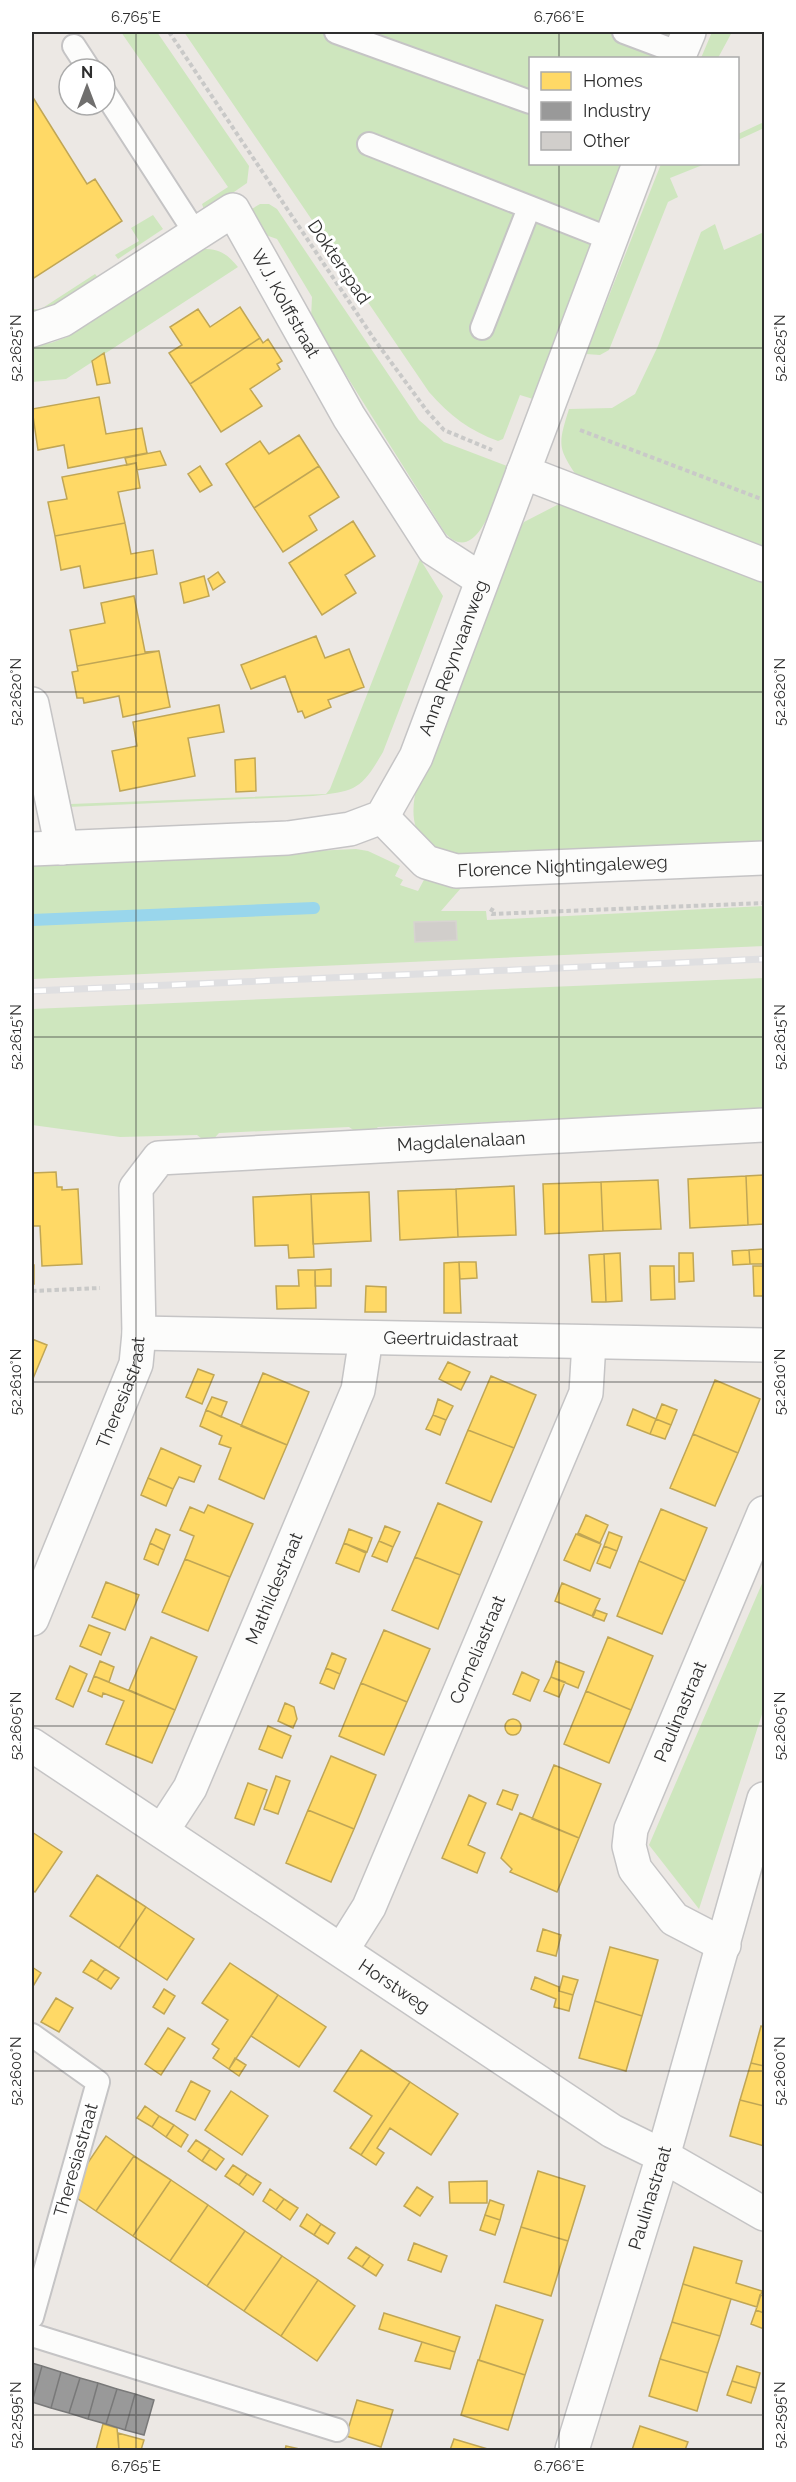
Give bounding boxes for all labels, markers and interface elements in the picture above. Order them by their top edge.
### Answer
text: 6.765°E [111,8,161,26]
text: 6.766°E [534,8,584,26]
north arrow [57,57,117,117]
legend [529,57,739,165]
text: N [81,63,93,82]
text: Homes [583,70,643,91]
text: Industry [583,100,651,121]
text: Other [583,130,631,151]
street label: Dokterspad [304,216,375,308]
street label: W.J. Kolffstraat [247,245,325,361]
text: 52.2625°N [7,314,25,382]
text: 52.2625°N [771,314,789,382]
street label: Anna Reynvaanweg [414,577,492,738]
text: 52.2620°N [7,658,25,726]
text: 52.2620°N [771,658,789,726]
street label: Florence Nightingaleweg [457,851,668,881]
text: 52.2615°N [7,1004,25,1070]
text: 52.2615°N [771,1004,789,1070]
street label: Magdalenalaan [396,1127,526,1155]
street label: Geertruidastraat [383,1327,519,1350]
street label: Theresiastraat [92,1336,149,1451]
text: 52.2610°N [7,1349,25,1415]
text: 52.2610°N [771,1349,789,1415]
street label: Mathildestraat [241,1529,307,1647]
street label: Corneliastraat [445,1592,509,1707]
street label: Paulinastraat [649,1658,710,1765]
text: 52.2605°N [7,1692,25,1760]
text: 52.2605°N [771,1692,789,1760]
street label: Horstweg [355,1954,434,2017]
text: 52.2600°N [7,2036,25,2106]
text: 52.2600°N [771,2036,789,2106]
street label: Theresiastraat [49,2100,102,2219]
street label: Paulinastraat [624,2143,675,2252]
text: 52.2595°N [7,2381,25,2449]
text: 52.2595°N [771,2381,789,2449]
text: 6.765°E [111,2457,161,2475]
text: 6.766°E [534,2457,584,2475]

